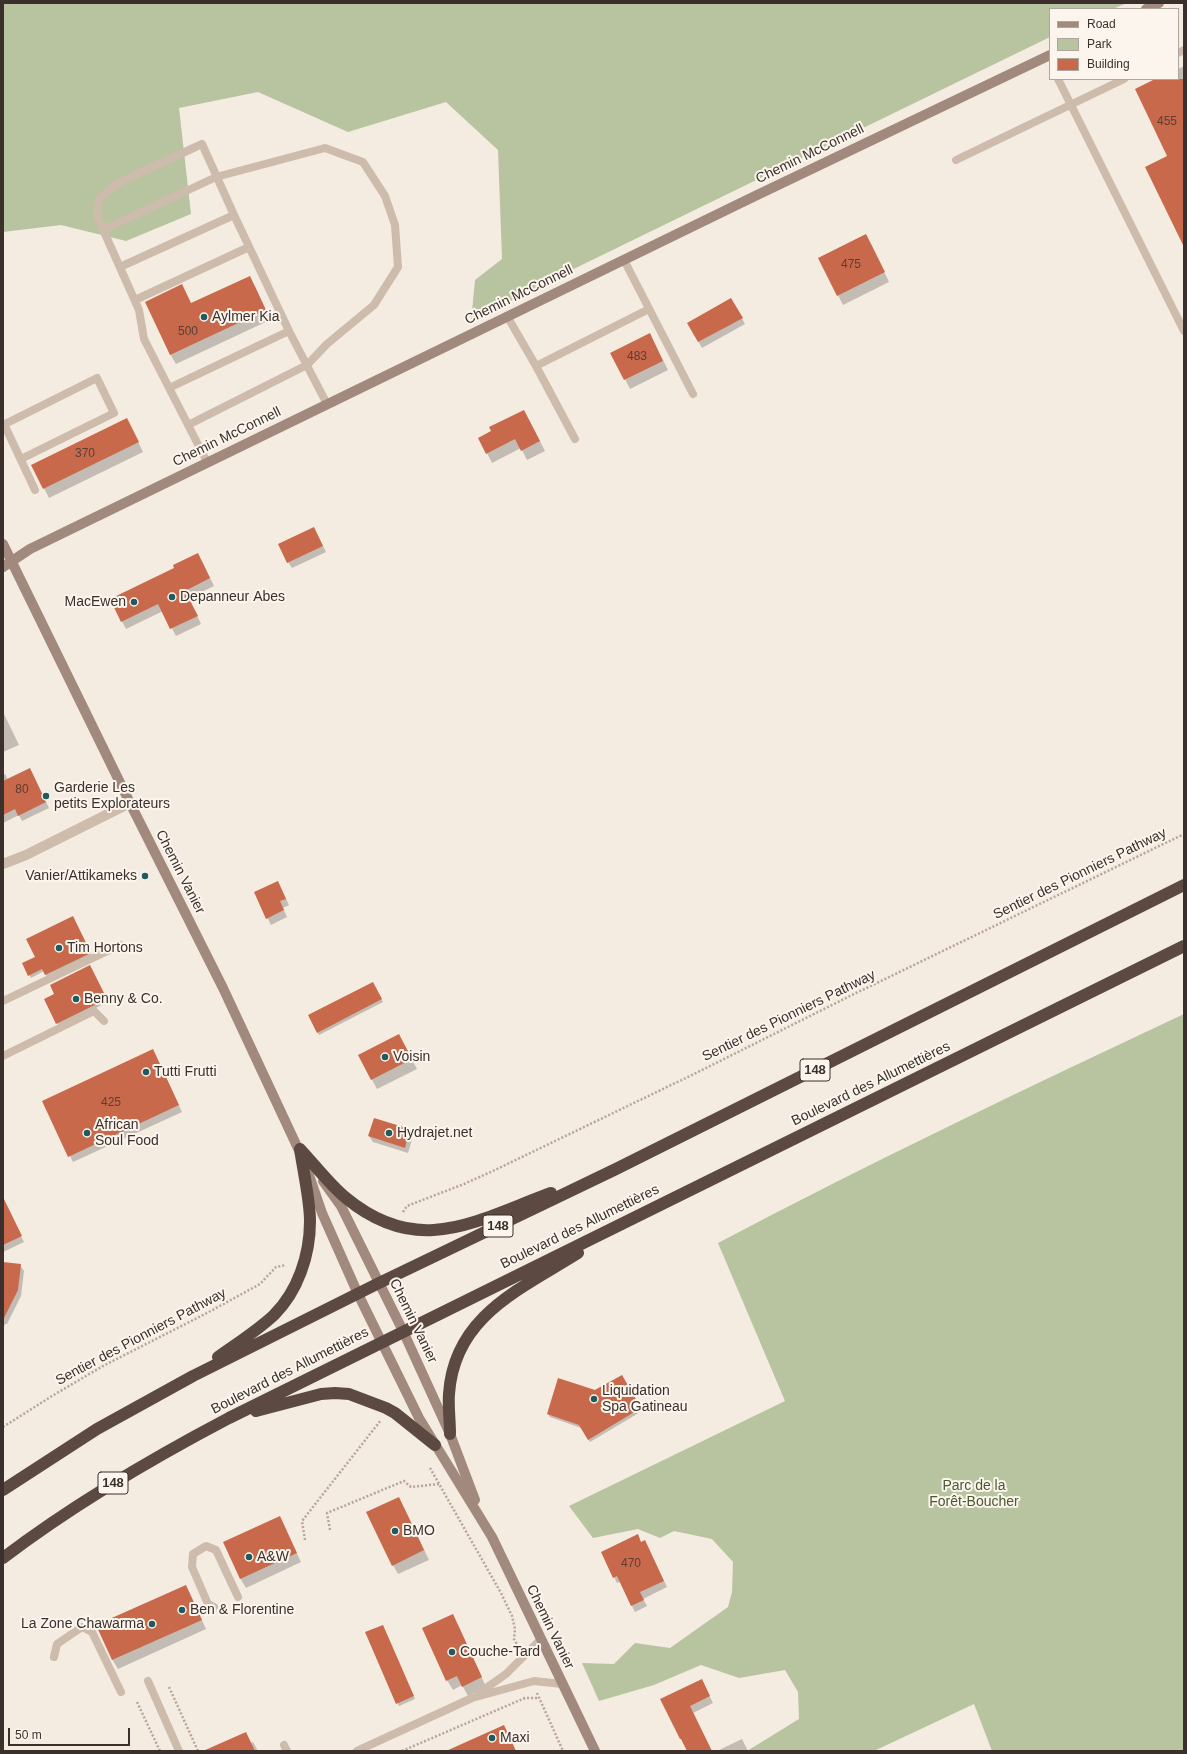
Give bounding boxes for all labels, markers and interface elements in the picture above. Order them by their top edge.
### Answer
legend [1049,8,1179,80]
text: Road [1087,17,1116,31]
text: Park [1087,37,1112,51]
text: Building [1087,57,1130,71]
house number: 455 [1157,115,1177,129]
street label: Chemin McConnell [753,121,867,187]
house number: 475 [841,258,861,272]
street label: Chemin McConnell [462,262,576,328]
place label: Aylmer Kia [212,309,279,325]
marker: Aylmer Kia [199,312,209,322]
house number: 500 [178,325,198,339]
house number: 483 [627,350,647,364]
street label: Chemin McConnell [170,404,284,470]
house number: 370 [75,447,95,461]
place label: Depanneur Abes [180,589,285,605]
marker: Depanneur Abes [167,592,177,602]
place label: MacEwen [65,594,126,610]
marker: MacEwen [129,597,139,607]
place label: Garderie Les petits Explorateurs [54,780,170,812]
house number: 80 [15,783,29,797]
marker: Garderie Les petits Explorateurs [41,791,51,801]
street label: Sentier des Pionniers Pathway [991,825,1169,923]
street label: Chemin Vanier [152,827,208,917]
place label: Vanier/Attikameks [25,868,137,884]
marker: Vanier/Attikameks [140,871,150,881]
place label: Tim Hortons [67,940,143,956]
marker: Tim Hortons [54,943,64,953]
street label: Sentier des Pionniers Pathway [700,967,878,1065]
place label: Benny & Co. [84,991,163,1007]
marker: Benny & Co. [71,994,81,1004]
street label: Boulevard des Allumettières [789,1038,953,1130]
place label: Voisin [393,1049,430,1065]
marker: Voisin [380,1052,390,1062]
road number: 148 [800,1059,830,1081]
place label: Tutti Frutti [154,1064,216,1080]
marker: Tutti Frutti [141,1067,151,1077]
house number: 425 [101,1096,121,1110]
place label: African Soul Food [95,1117,159,1150]
place label: Hydrajet.net [397,1125,472,1141]
marker: African Soul Food [82,1128,92,1138]
marker: Hydrajet.net [384,1128,394,1138]
street label: Boulevard des Allumettières [498,1181,662,1273]
road number: 148 [483,1215,513,1237]
street label: Chemin Vanier [385,1276,441,1366]
street label: Sentier des Pionniers Pathway [53,1285,229,1389]
street label: Boulevard des Allumettières [209,1324,371,1418]
place label: Liquidation Spa Gatineau [602,1383,688,1416]
marker: Liquidation Spa Gatineau [589,1394,599,1404]
road number: 148 [98,1472,128,1494]
park label: Parc de la Forêt-Boucher [929,1478,1019,1510]
place label: BMO [403,1523,435,1539]
marker: BMO [390,1526,400,1536]
place label: A&W [257,1549,289,1565]
marker: A&W [244,1552,254,1562]
house number: 470 [621,1557,641,1571]
street label: Chemin Vanier [522,1582,578,1672]
place label: Ben & Florentine [190,1602,294,1618]
marker: Ben & Florentine [177,1605,187,1615]
place label: La Zone Chawarma [21,1616,144,1632]
marker: La Zone Chawarma [147,1619,157,1629]
place label: Couche-Tard [460,1644,540,1660]
marker: Couche-Tard [447,1647,457,1657]
scale bar [10,1720,132,1746]
text: 50 m [15,1728,42,1742]
place label: Maxi [500,1730,530,1746]
marker: Maxi [487,1733,497,1743]

